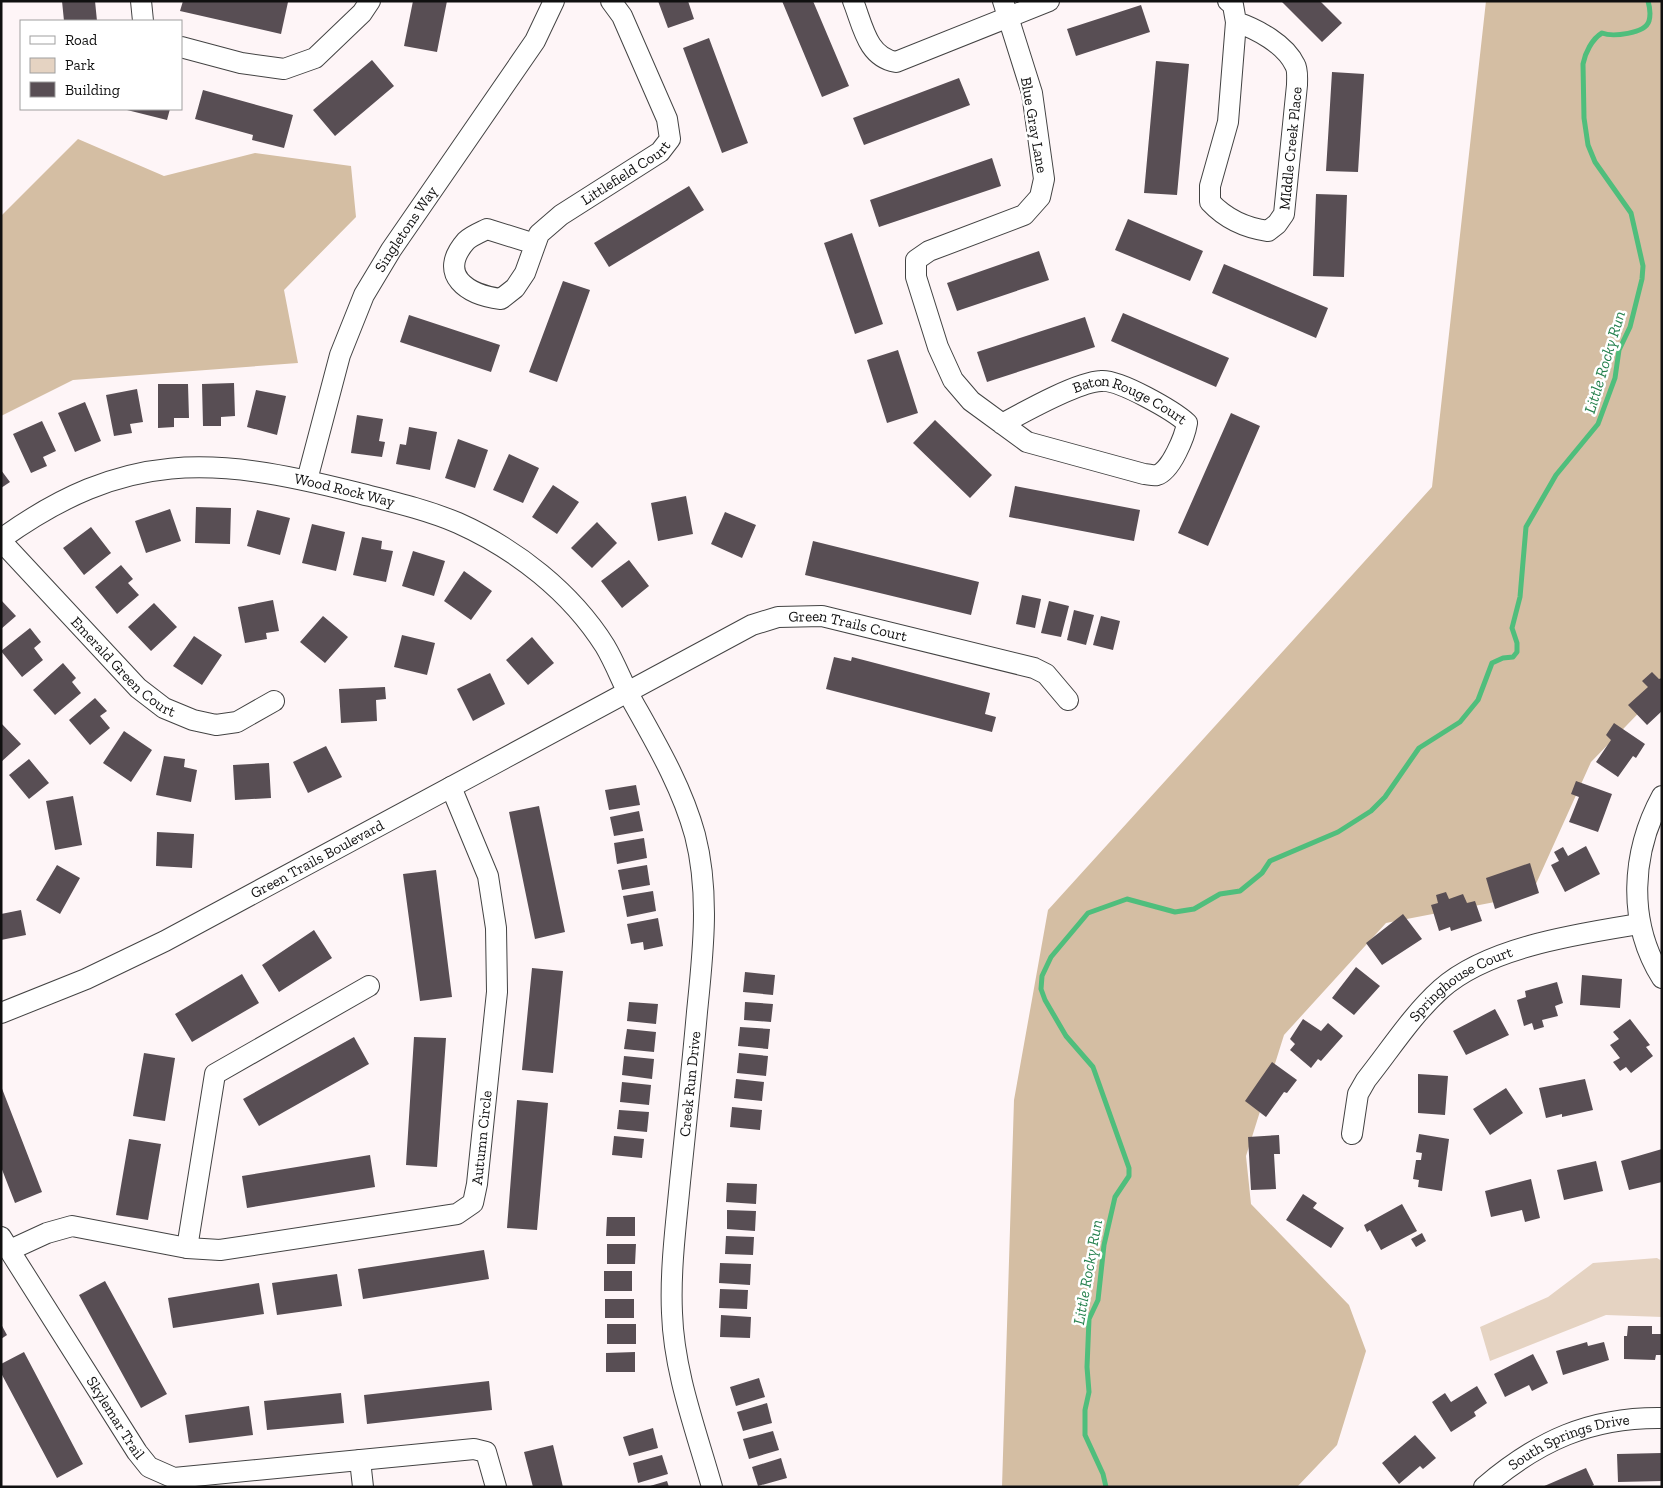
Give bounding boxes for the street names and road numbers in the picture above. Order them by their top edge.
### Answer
street label: Blue Gray Lane [1017,76,1051,174]
street label: MIddle Creek Place [1275,86,1306,211]
street label: Littlefield Court [578,137,675,209]
street label: Singletons Way [371,183,441,275]
street label: Baton Rouge Court [1070,372,1191,429]
street label: Wood Rock Way [293,469,397,511]
street label: Green Trails Court [788,607,910,646]
street label: Emerald Green Court [67,613,179,721]
street label: Green Trails Boulevard [247,816,388,902]
street label: Springhouse Court [1405,943,1515,1025]
street label: Creek Run Drive [675,1030,705,1138]
street label: Autumn Circle [468,1089,496,1186]
street label: Skylemar Trail [83,1373,148,1463]
street label: South Springs Drive [1505,1410,1630,1474]

